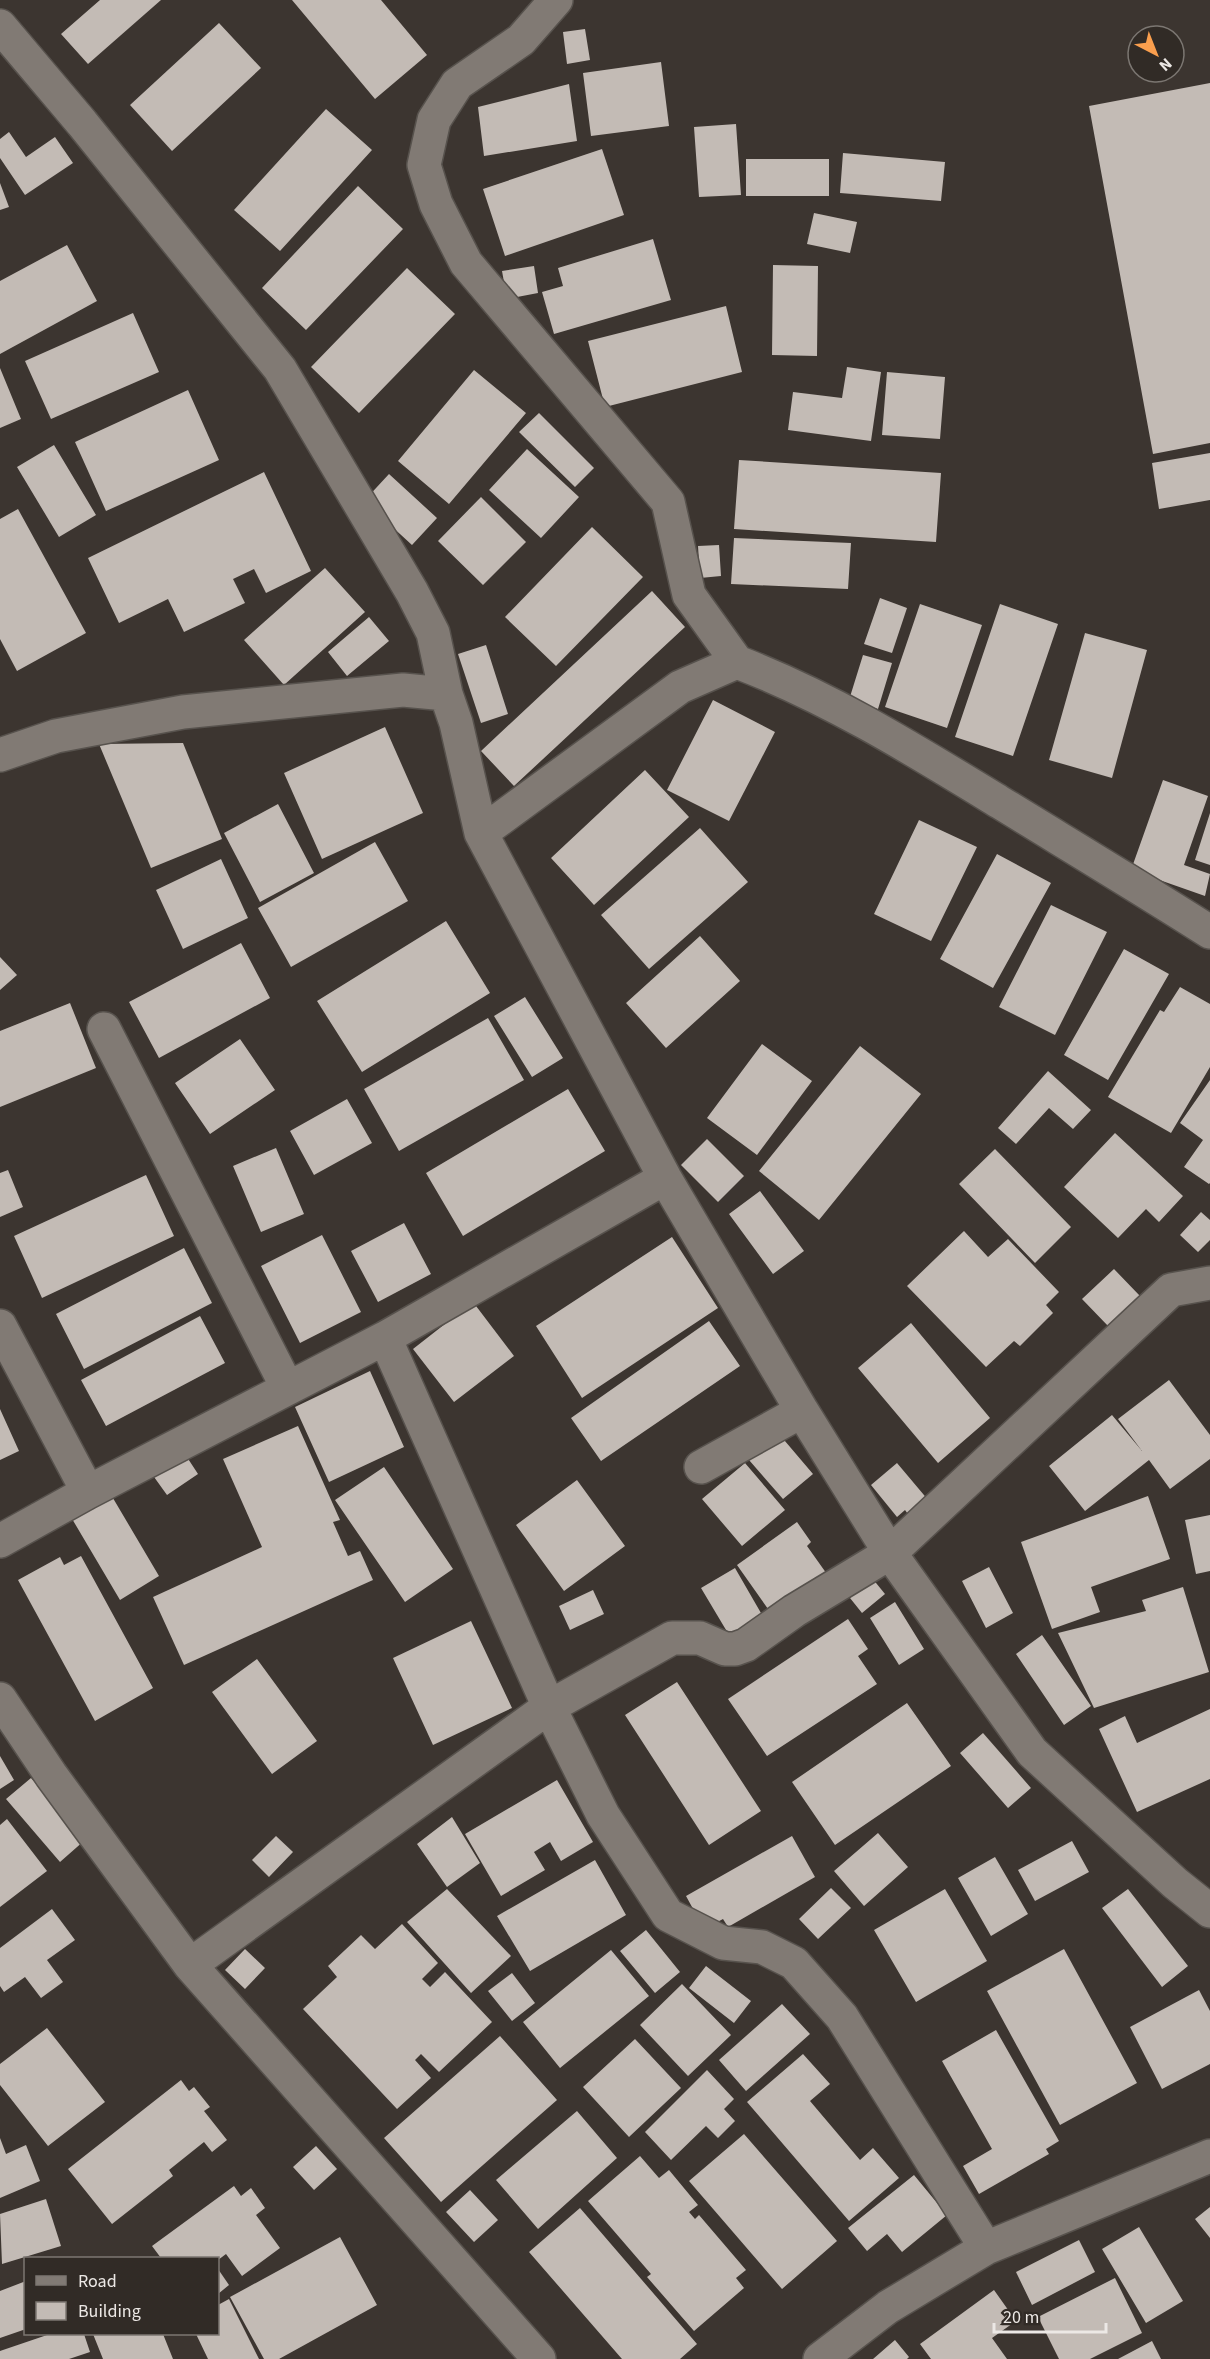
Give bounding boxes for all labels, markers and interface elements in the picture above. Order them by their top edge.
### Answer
north arrow [1126,24,1186,84]
text: N [1154,53,1177,76]
legend [24,2257,219,2335]
text: Road [78,2269,117,2294]
scale bar [994,2296,1106,2334]
text: Building [78,2299,141,2324]
text: 20 m [1003,2305,1039,2330]

